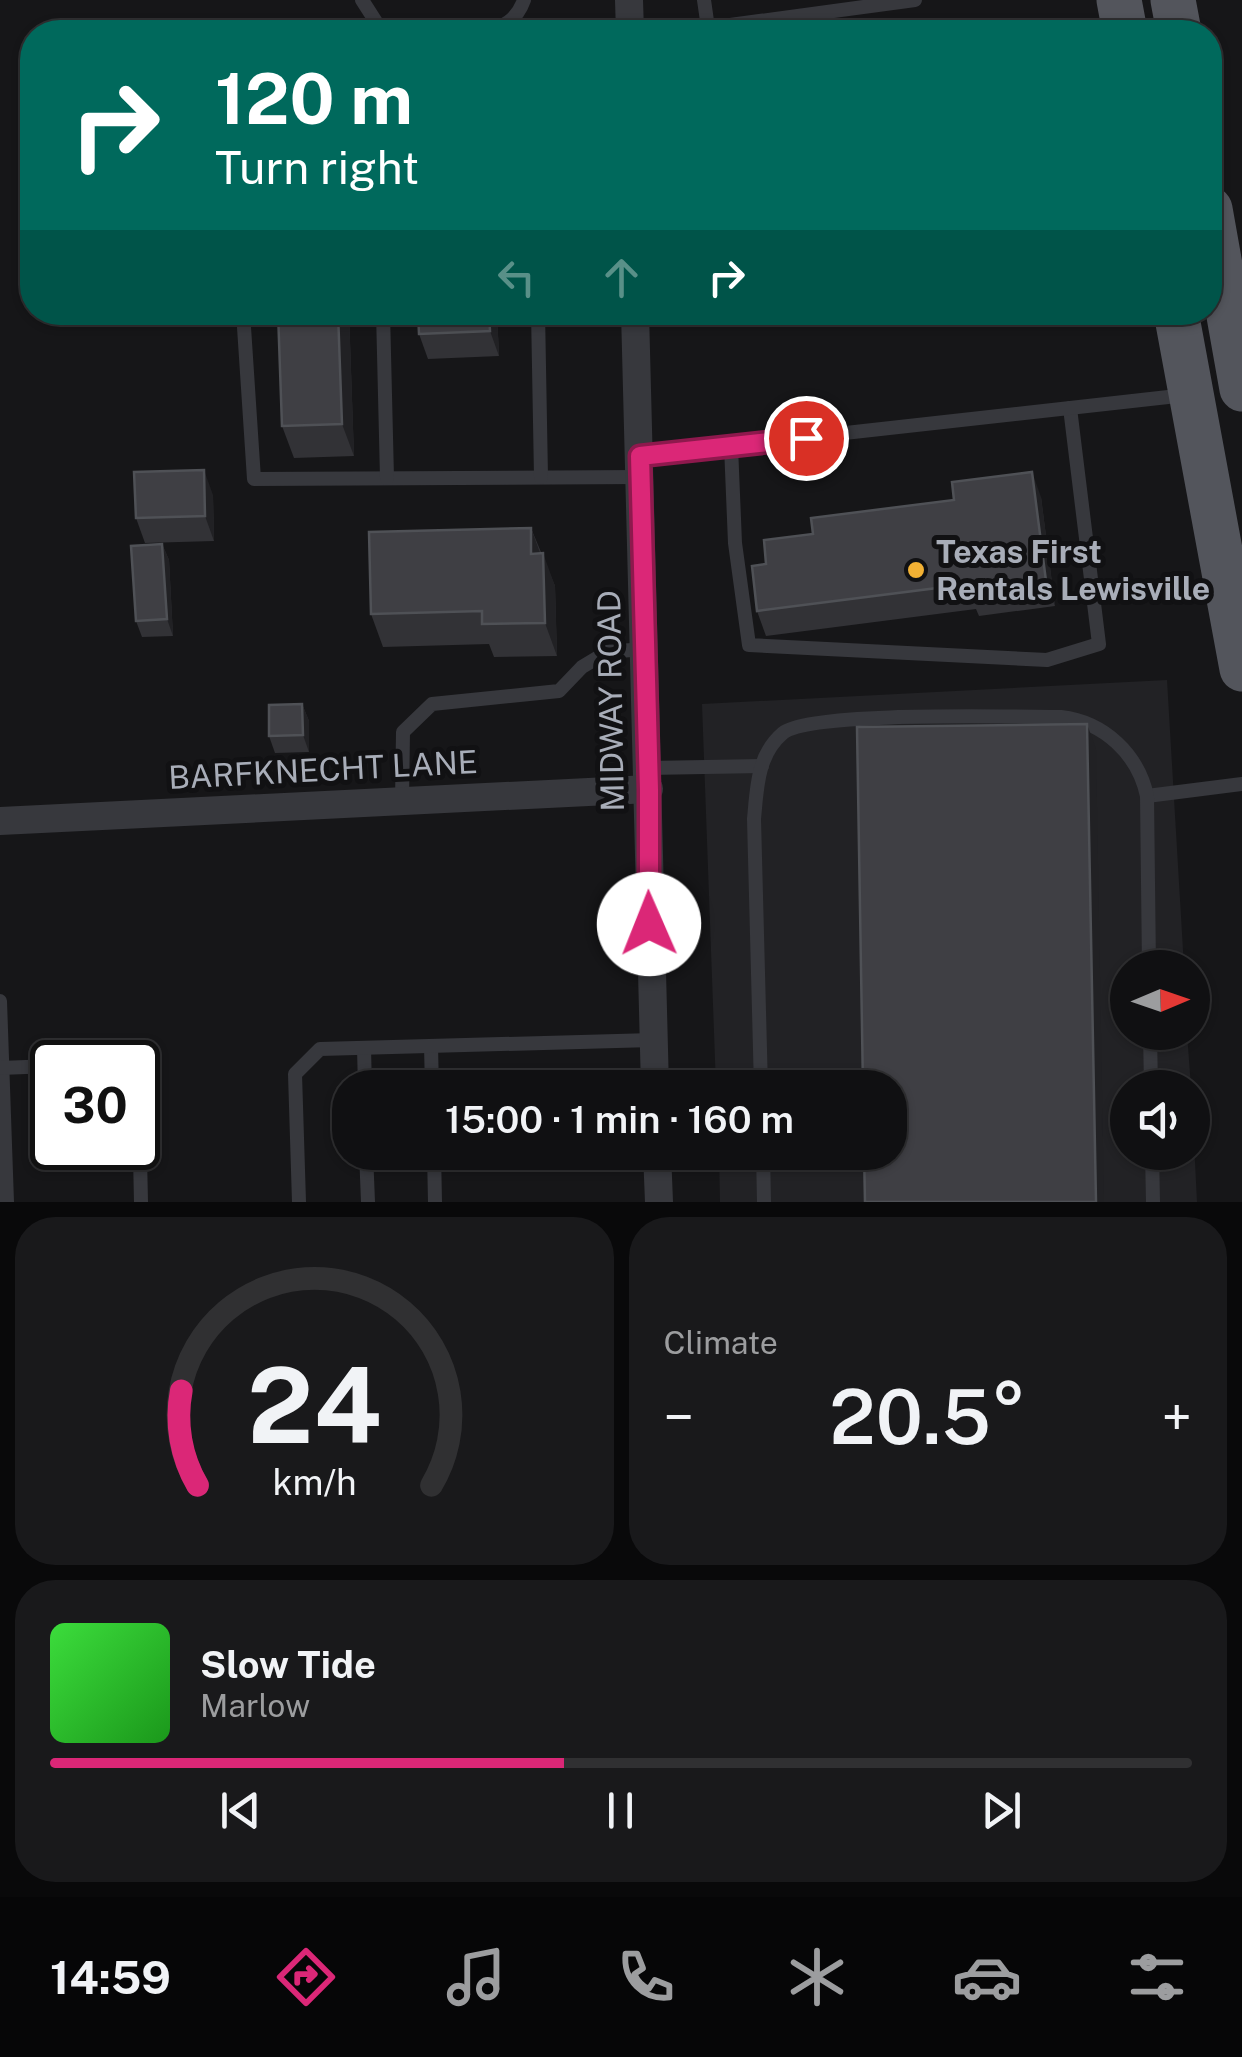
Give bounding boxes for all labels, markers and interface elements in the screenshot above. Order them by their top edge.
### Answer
text: 120 m [215,57,413,140]
icon: right [50,60,180,190]
text: Turn right [215,141,419,194]
icon: left [489,250,544,305]
icon: ahead [594,250,649,305]
icon: right [699,250,754,305]
pin [764,396,849,481]
icon: arrive [779,411,834,466]
place label: Texas First Rentals Lewisville [936,533,1210,607]
marker: Texas First Rentals Lewisville [905,559,927,581]
street label: MIDWAY ROAD [590,590,631,812]
street label: BARFKNECHT LANE [168,743,478,796]
position arrow [597,872,701,976]
north arrow [1110,950,1210,1050]
map controls [1110,950,1210,1170]
speed limit sign: 30 [30,1040,160,1170]
button: sound [1110,1070,1210,1170]
text: 15:00 · 1 min · 160 m [445,1097,794,1142]
text: Climate [664,1324,778,1361]
text: 24 [247,1344,381,1466]
text: 20.5° [829,1373,1026,1461]
text: − [664,1385,694,1449]
text: + [1162,1385,1192,1449]
text: km/h [272,1461,356,1503]
text: Slow Tide [200,1642,376,1687]
text: Marlow [200,1687,310,1724]
icon: previous [213,1783,268,1838]
icon: pause [593,1783,648,1838]
icon: next [974,1783,1029,1838]
icon: directions [271,1942,341,2012]
icon: music [441,1942,511,2012]
icon: phone [611,1942,681,2012]
icon: climate [782,1942,852,2012]
icon: car [952,1942,1022,2012]
icon: filters [1122,1942,1192,2012]
text: 14:59 [50,1951,171,2004]

